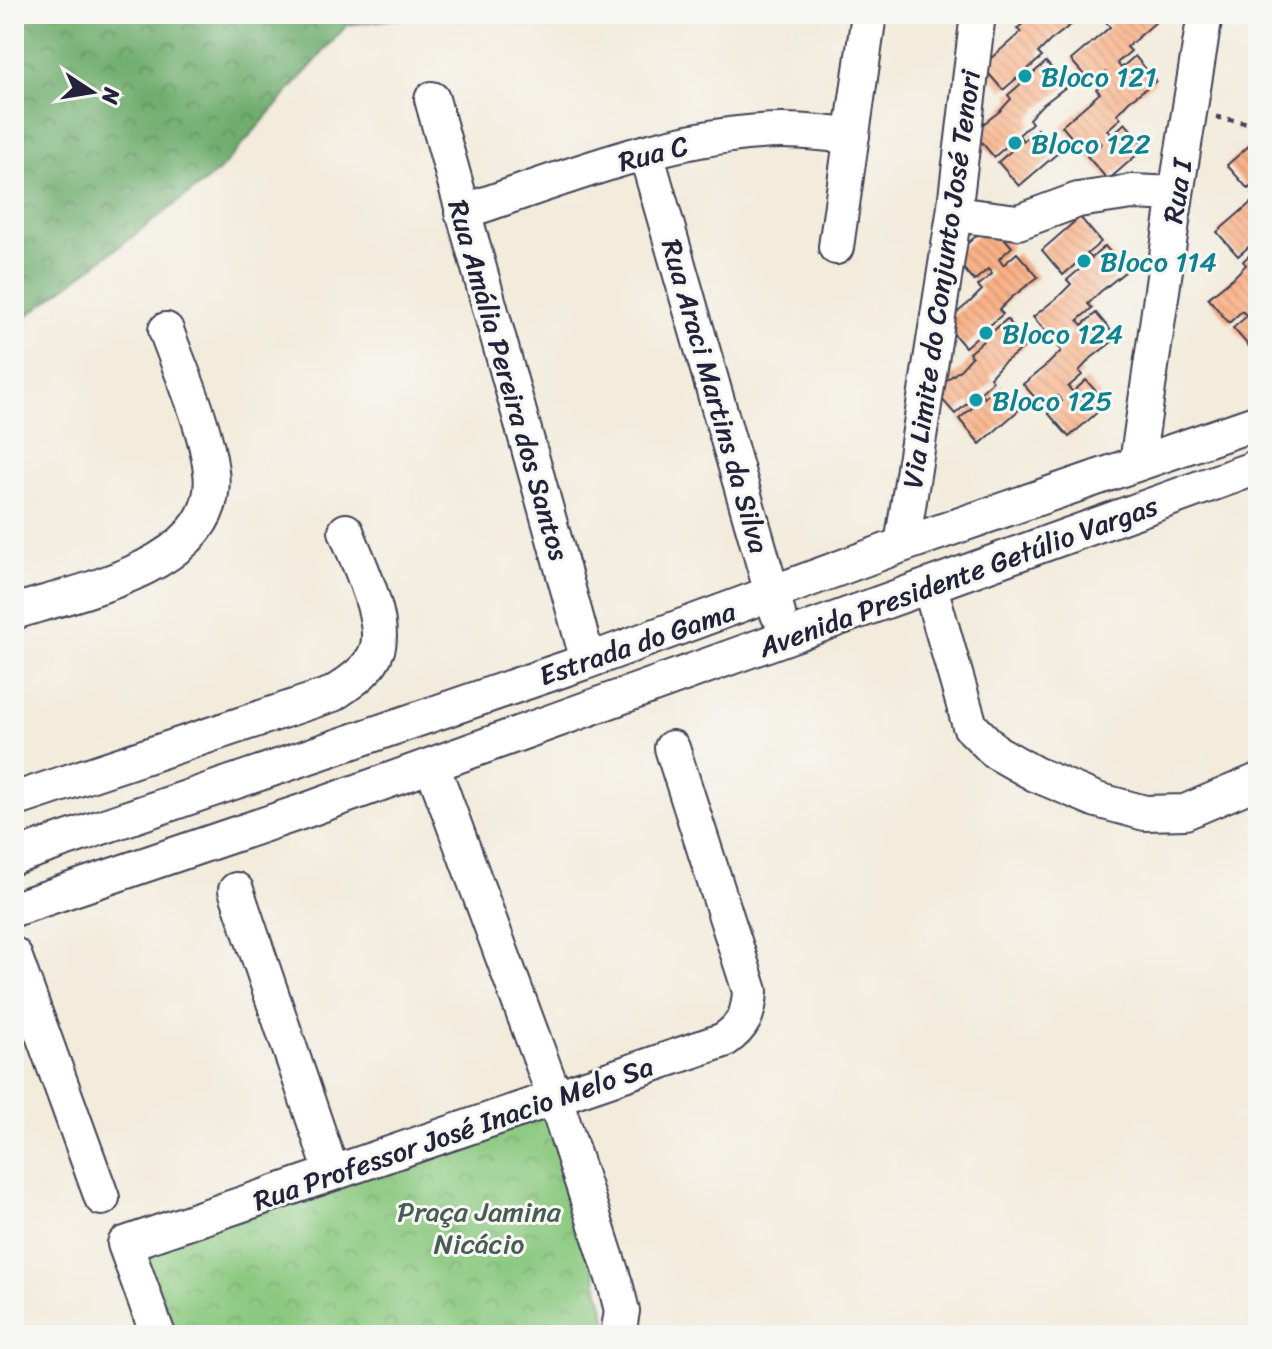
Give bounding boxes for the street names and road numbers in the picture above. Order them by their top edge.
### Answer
street label: Via Limite do Conjunto José Tenori [888,66,995,491]
street label: Rua C [613,121,694,186]
street label: Rua I [1148,154,1207,227]
street label: Rua Amália Pereira dos Santos [434,194,584,567]
street label: Rua Araci Martins da Silva [647,233,784,559]
street label: Avenida Presidente Getúlio Vargas [751,481,1165,672]
street label: Estrada do Gama [532,587,743,700]
street label: Rua Professor José Inacio Melo Sa [246,1042,660,1225]

